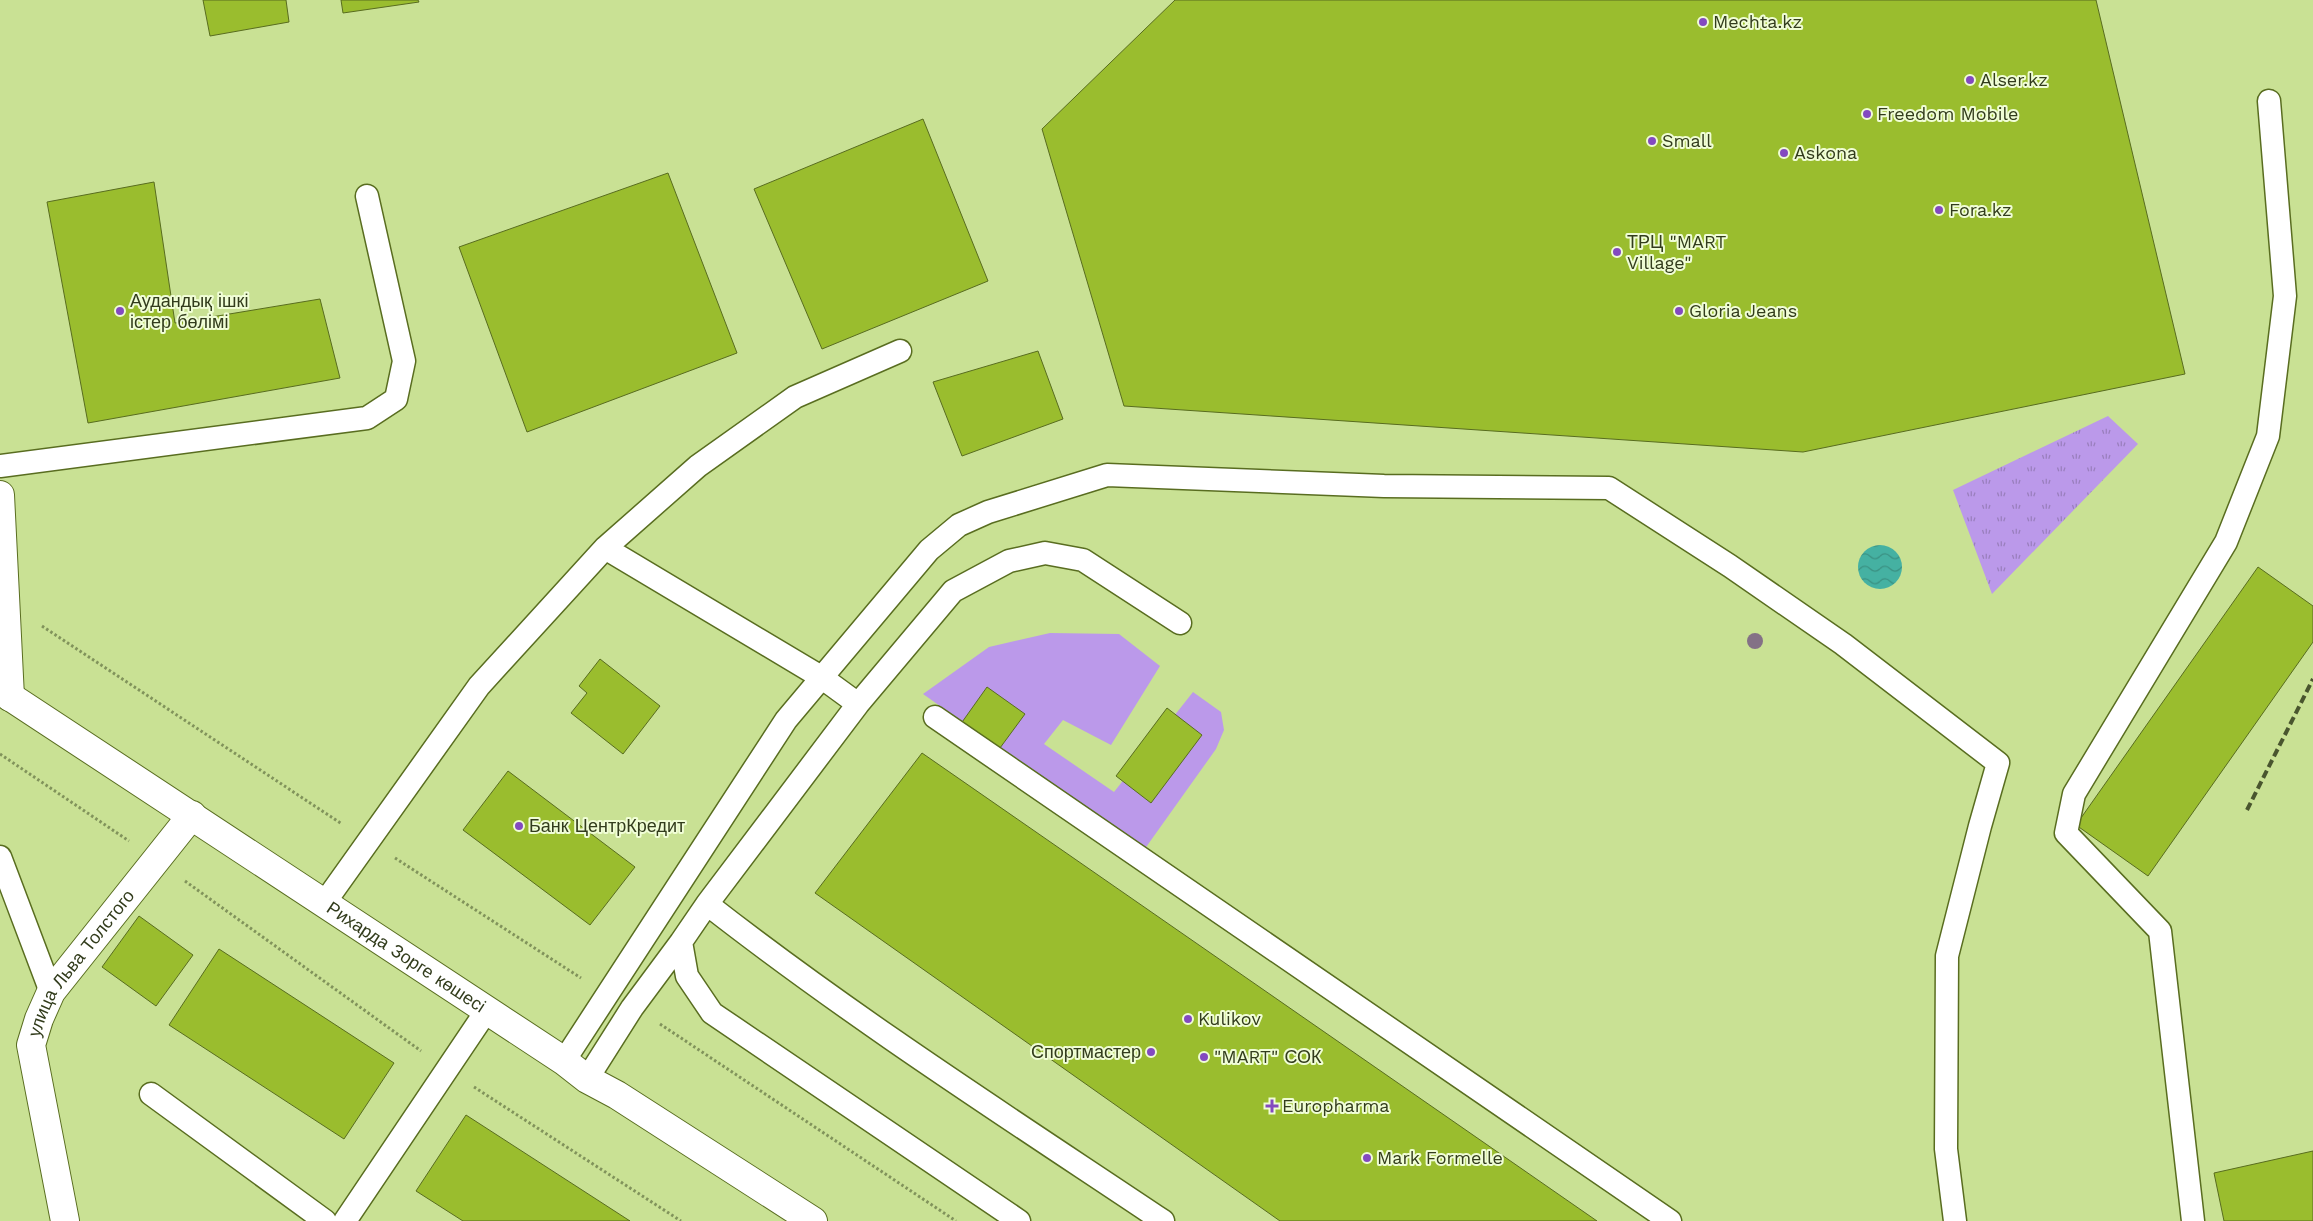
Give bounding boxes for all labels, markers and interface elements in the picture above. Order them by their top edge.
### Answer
place label: Mechta.kz [1713,11,1802,32]
marker: Mechta.kz [1697,16,1709,28]
place label: Alser.kz [1980,69,2048,90]
marker: Alser.kz [1964,74,1976,86]
place label: Freedom Mobile [1877,103,2018,124]
marker: Freedom Mobile [1861,108,1873,120]
place label: Small [1662,130,1712,151]
marker: Small [1646,135,1658,147]
place label: Askona [1794,142,1857,163]
marker: Askona [1778,147,1790,159]
place label: Fora.kz [1949,199,2012,220]
marker: Fora.kz [1933,204,1945,216]
place label: ТРЦ "MART Village" [1627,231,1727,273]
marker: ТРЦ "MART Village" [1611,246,1623,258]
place label: Аудандық ішкі істер бөлімі [130,290,248,332]
place label: Gloria Jeans [1689,300,1797,321]
marker: Аудандық ішкі істер бөлімі [114,305,126,317]
marker: Gloria Jeans [1673,305,1685,317]
place label: Банк ЦентрКредит [529,815,685,836]
marker: Банк ЦентрКредит [513,820,525,832]
street label: улица Льва Толстого [23,885,138,1039]
street label: Рихарда Зорге көшесі [323,897,490,1016]
place label: Kulikov [1198,1008,1261,1029]
marker: Kulikov [1182,1013,1194,1025]
place label: Спортмастер [1031,1041,1141,1062]
marker: Спортмастер [1145,1046,1157,1058]
place label: "MART" СОК [1214,1046,1322,1067]
marker: "MART" СОК [1198,1051,1210,1063]
place label: Europharma [1282,1095,1389,1116]
marker: Europharma [1266,1100,1278,1112]
place label: Mark Formelle [1377,1147,1503,1168]
marker: Mark Formelle [1361,1152,1373,1164]

